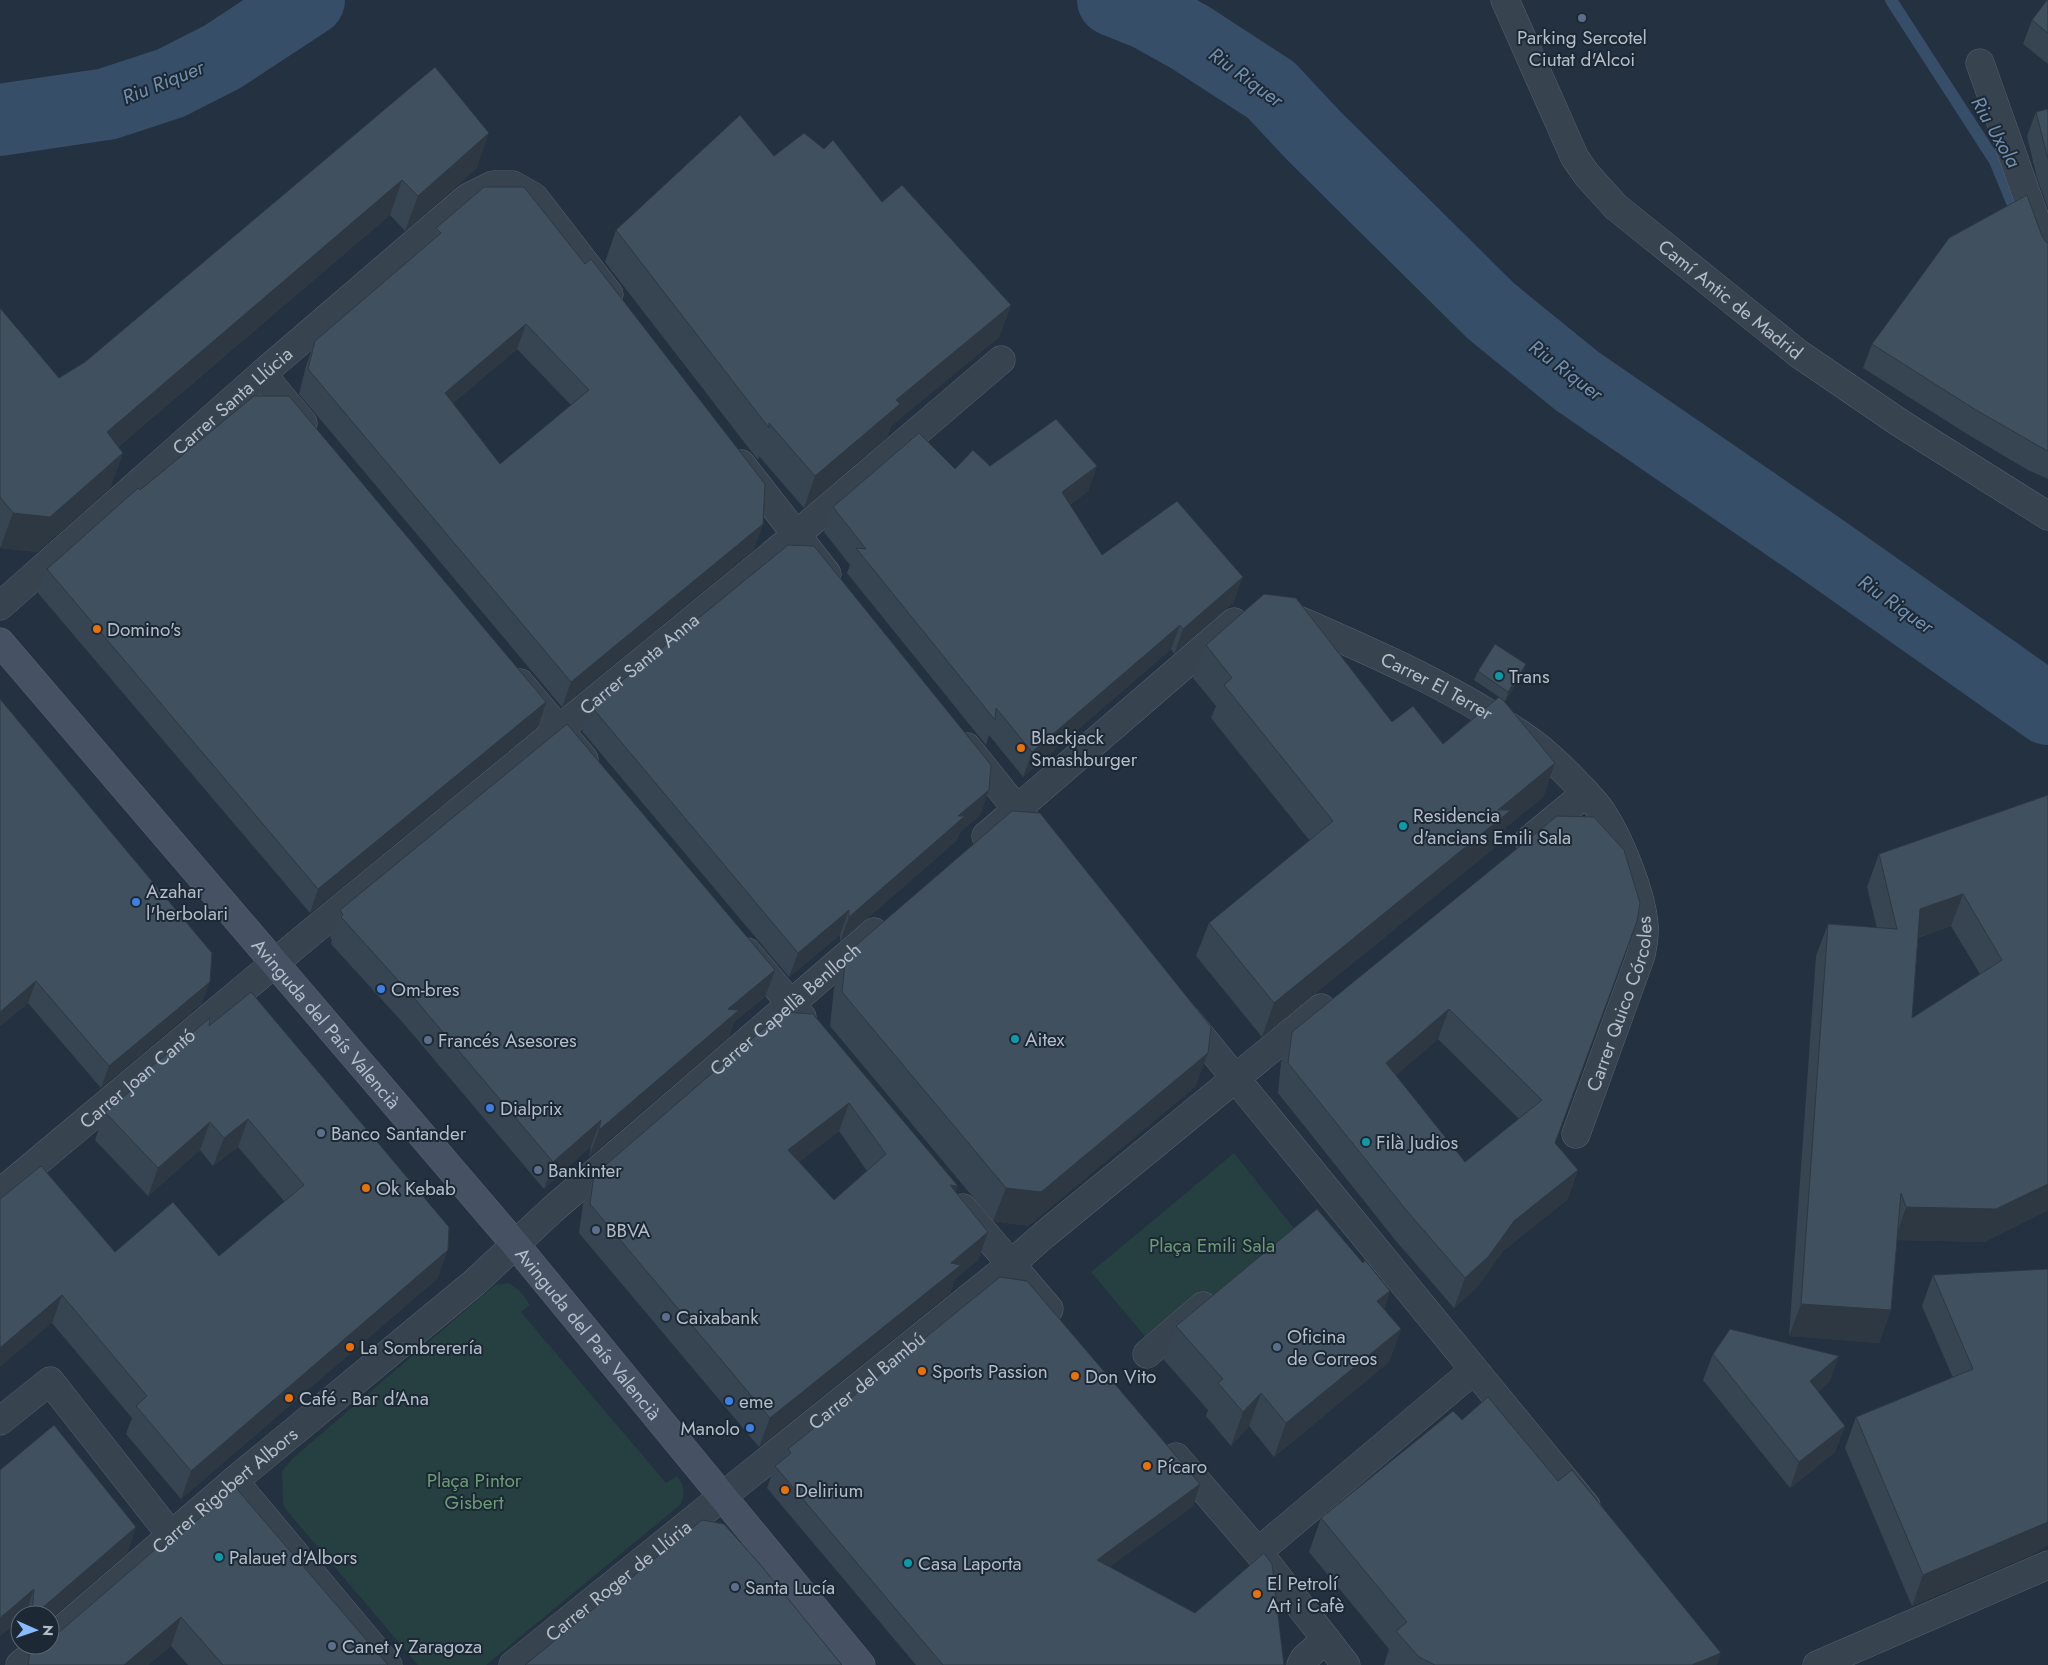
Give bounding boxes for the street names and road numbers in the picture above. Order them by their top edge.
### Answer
street label: Camí Antic de Madrid [1652,233,1808,366]
street label: Carrer Santa Llúcia [167,341,298,461]
street label: Carrer Santa Anna [574,607,705,721]
street label: Carrer El Terrer [1376,646,1498,727]
street label: Carrer Quico Córcoles [1580,914,1658,1095]
street label: Avinguda del País Valencià [245,933,407,1115]
street label: Carrer Capellà Benlloch [704,936,867,1082]
street label: Carrer Joan Cantó [74,1022,201,1135]
street label: Avinguda del País Valencià [509,1241,667,1426]
street label: Carrer del Bambú [803,1325,931,1436]
street label: Carrer Rigobert Albors [146,1421,304,1560]
street label: Carrer Roger de Llúria [540,1514,697,1648]

